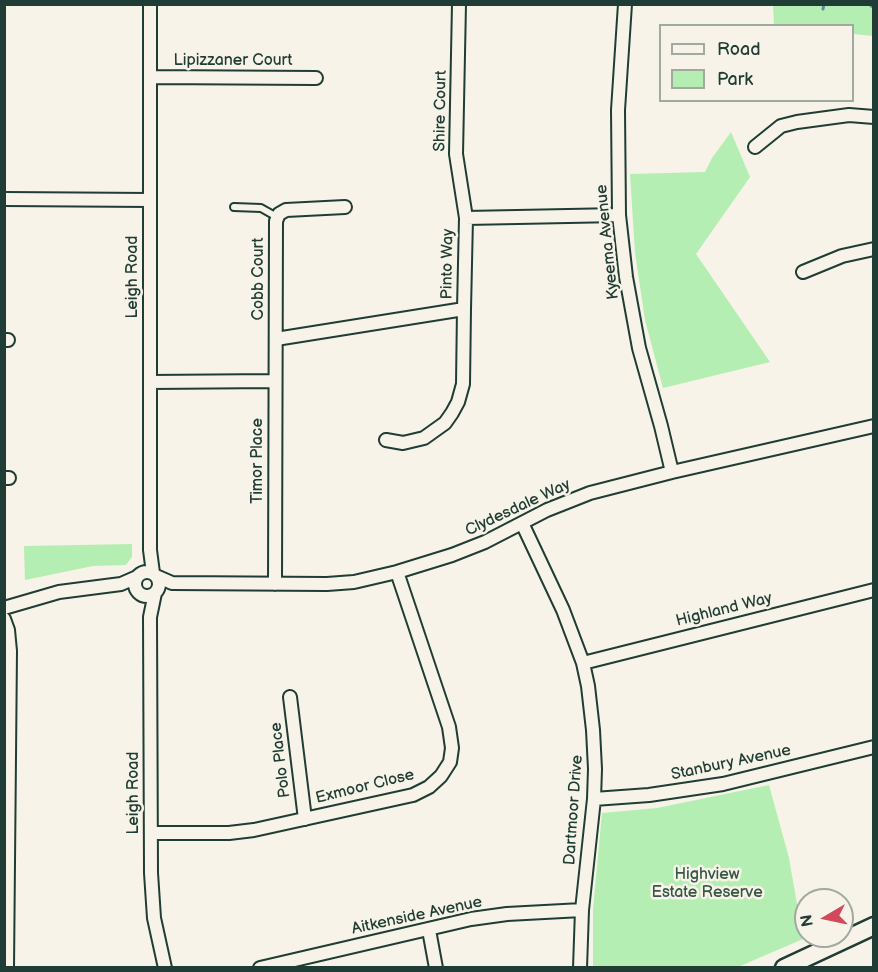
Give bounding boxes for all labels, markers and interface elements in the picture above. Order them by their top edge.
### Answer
legend [659,24,854,102]
text: Road [717,39,761,60]
street label: Lipizzaner Court [174,51,292,71]
text: Park [717,69,753,90]
street label: Shire Court [431,70,451,152]
street label: Kyeema Avenue [592,184,624,300]
street label: Pinto Way [438,229,458,299]
street label: Leigh Road [123,235,143,319]
street label: Cobb Court [249,238,269,320]
street label: Timor Place [248,418,268,504]
street label: Clydesdale Way [462,475,574,541]
street label: Highland Way [674,589,774,631]
street label: Polo Place [267,721,295,799]
street label: Stanbury Avenue [669,741,793,785]
street label: Leigh Road [124,751,144,835]
street label: Dartmoor Drive [561,754,587,866]
street label: Exmoor Close [314,765,416,809]
park label: Highview Estate Reserve [651,865,763,903]
north arrow [794,888,854,948]
street label: Aitkenside Avenue [350,893,484,939]
text: N [797,913,818,928]

